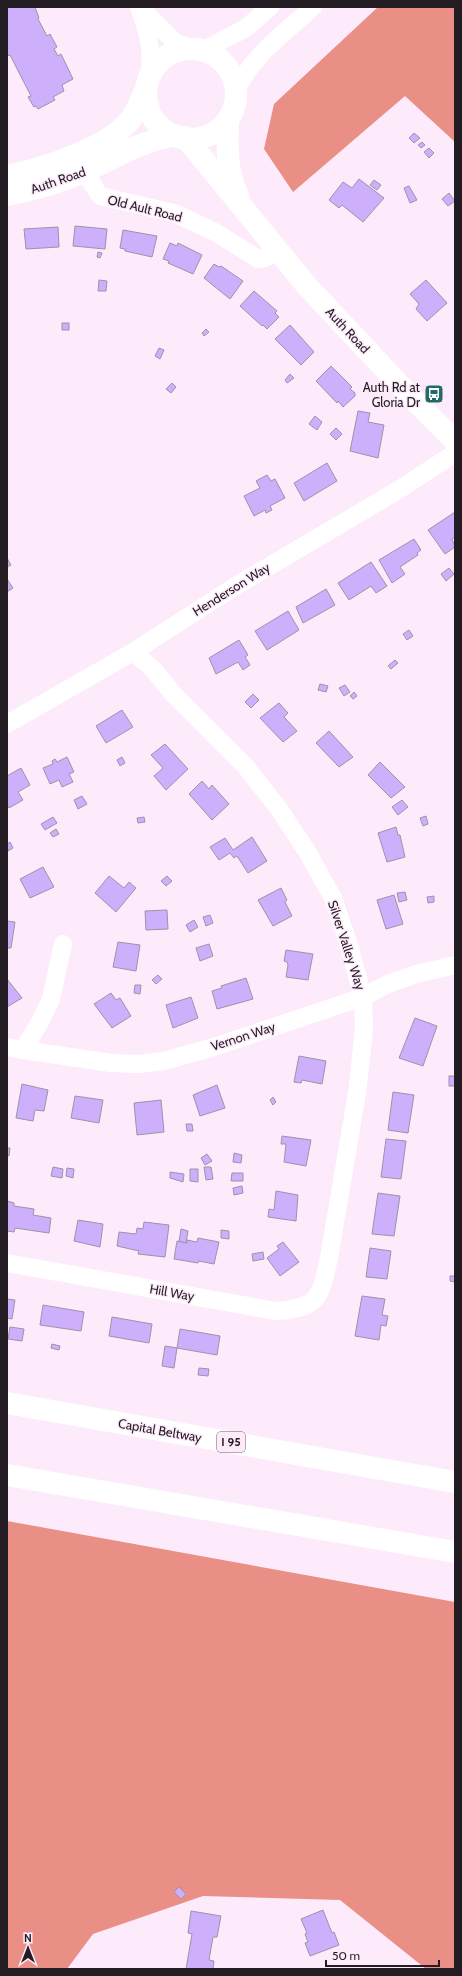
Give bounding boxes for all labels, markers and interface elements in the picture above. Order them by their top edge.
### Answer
street label: Auth Road [28,163,88,197]
street label: Old Ault Road [106,191,184,225]
street label: Auth Road [323,304,373,356]
place label: Auth Rd at Gloria Dr [363,379,421,410]
bus stop icon: Auth Rd at Gloria Dr [423,383,445,405]
street label: Henderson Way [189,559,273,619]
street label: Silver Valley Way [325,898,369,992]
street label: Vernon Way [209,1018,278,1054]
street label: Hill Way [148,1280,196,1304]
street label: Capital Beltway [117,1415,203,1445]
road number: I 95 [217,1432,245,1452]
north arrow [8,1928,48,1968]
text: N [24,1931,32,1945]
scale bar [326,1942,439,1968]
text: 50 m [332,1948,360,1963]

